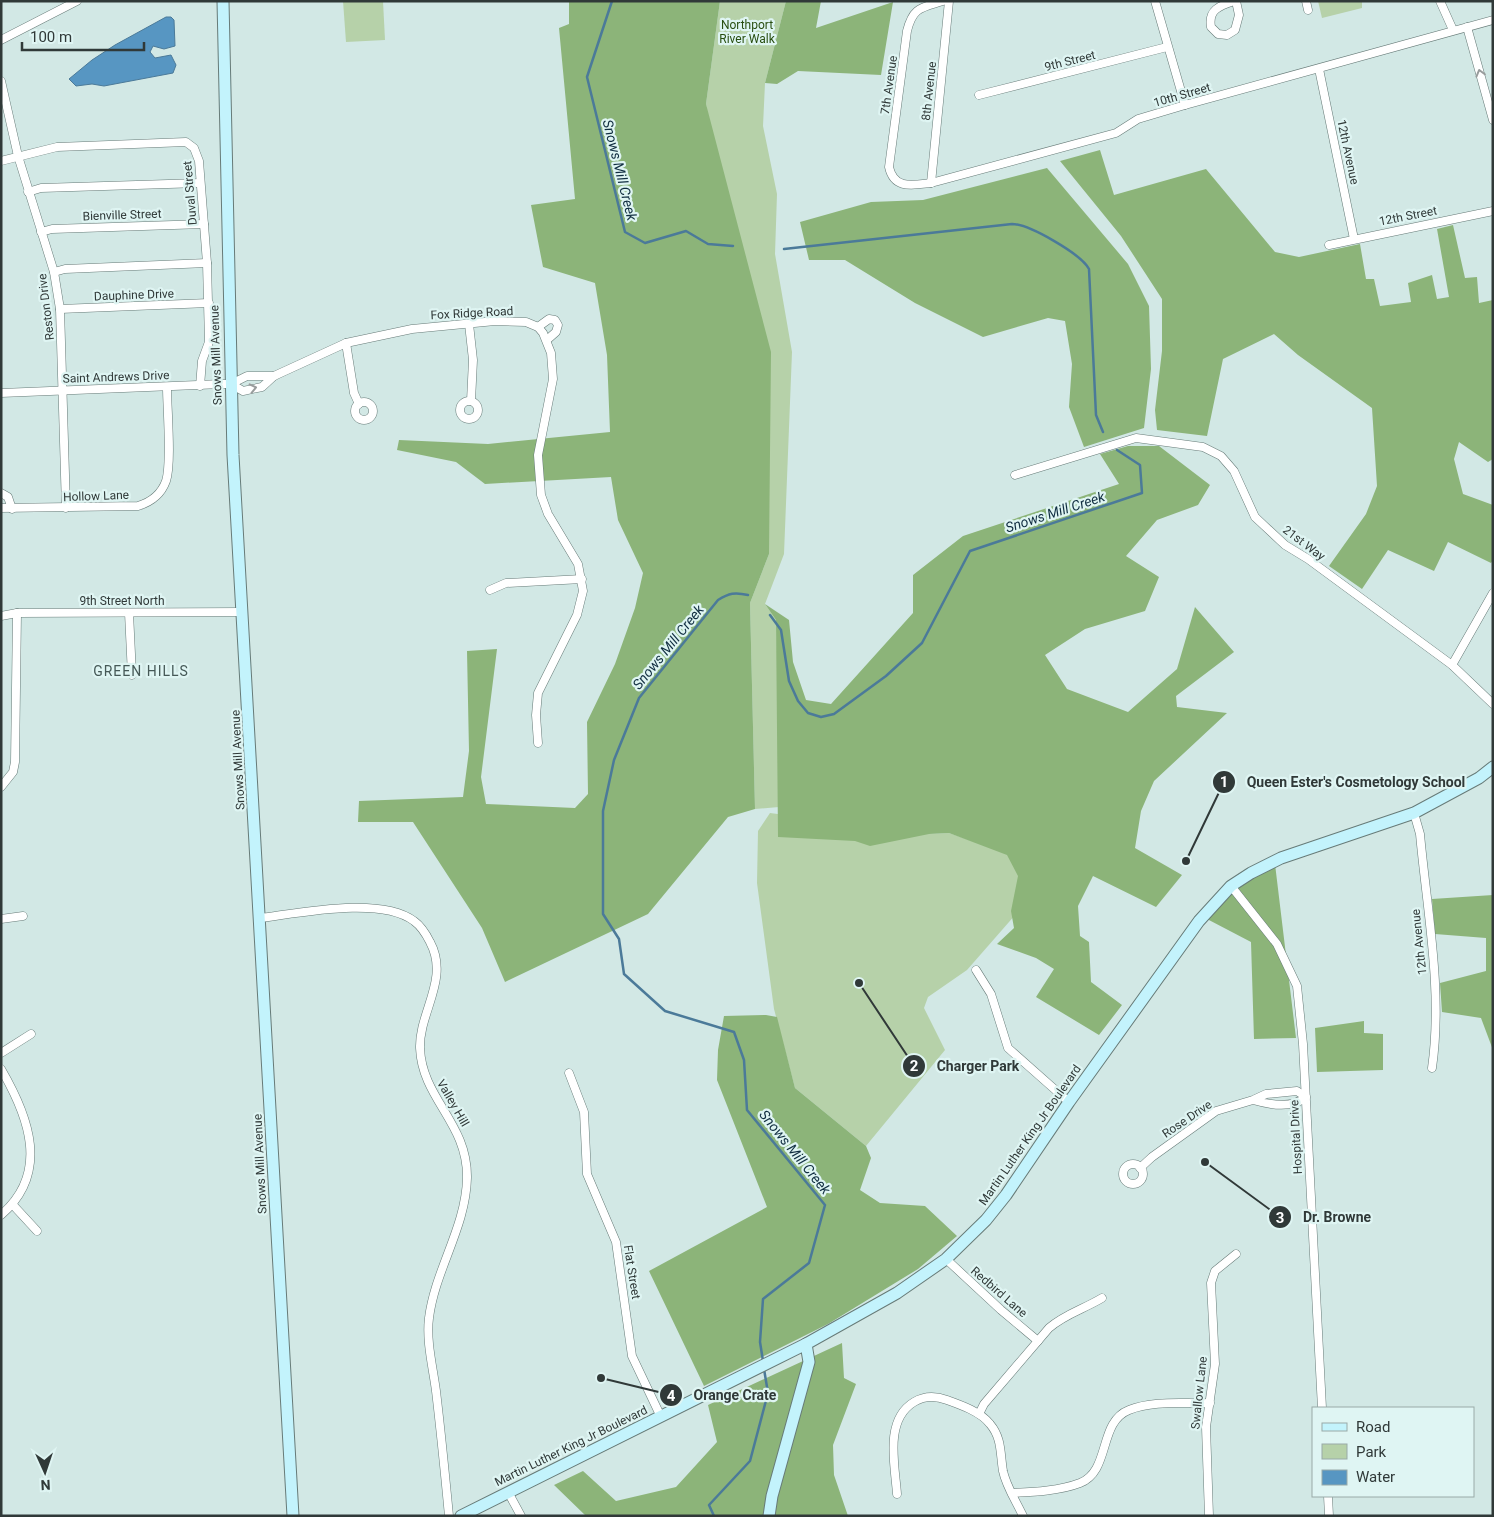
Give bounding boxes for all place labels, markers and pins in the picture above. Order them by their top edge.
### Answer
callout: Queen Ester's Cosmetology School [1211,767,1475,796]
callout: Charger Park [901,1052,1029,1081]
callout: Dr. Browne [1268,1203,1381,1232]
callout: Orange Crate [659,1381,786,1410]

